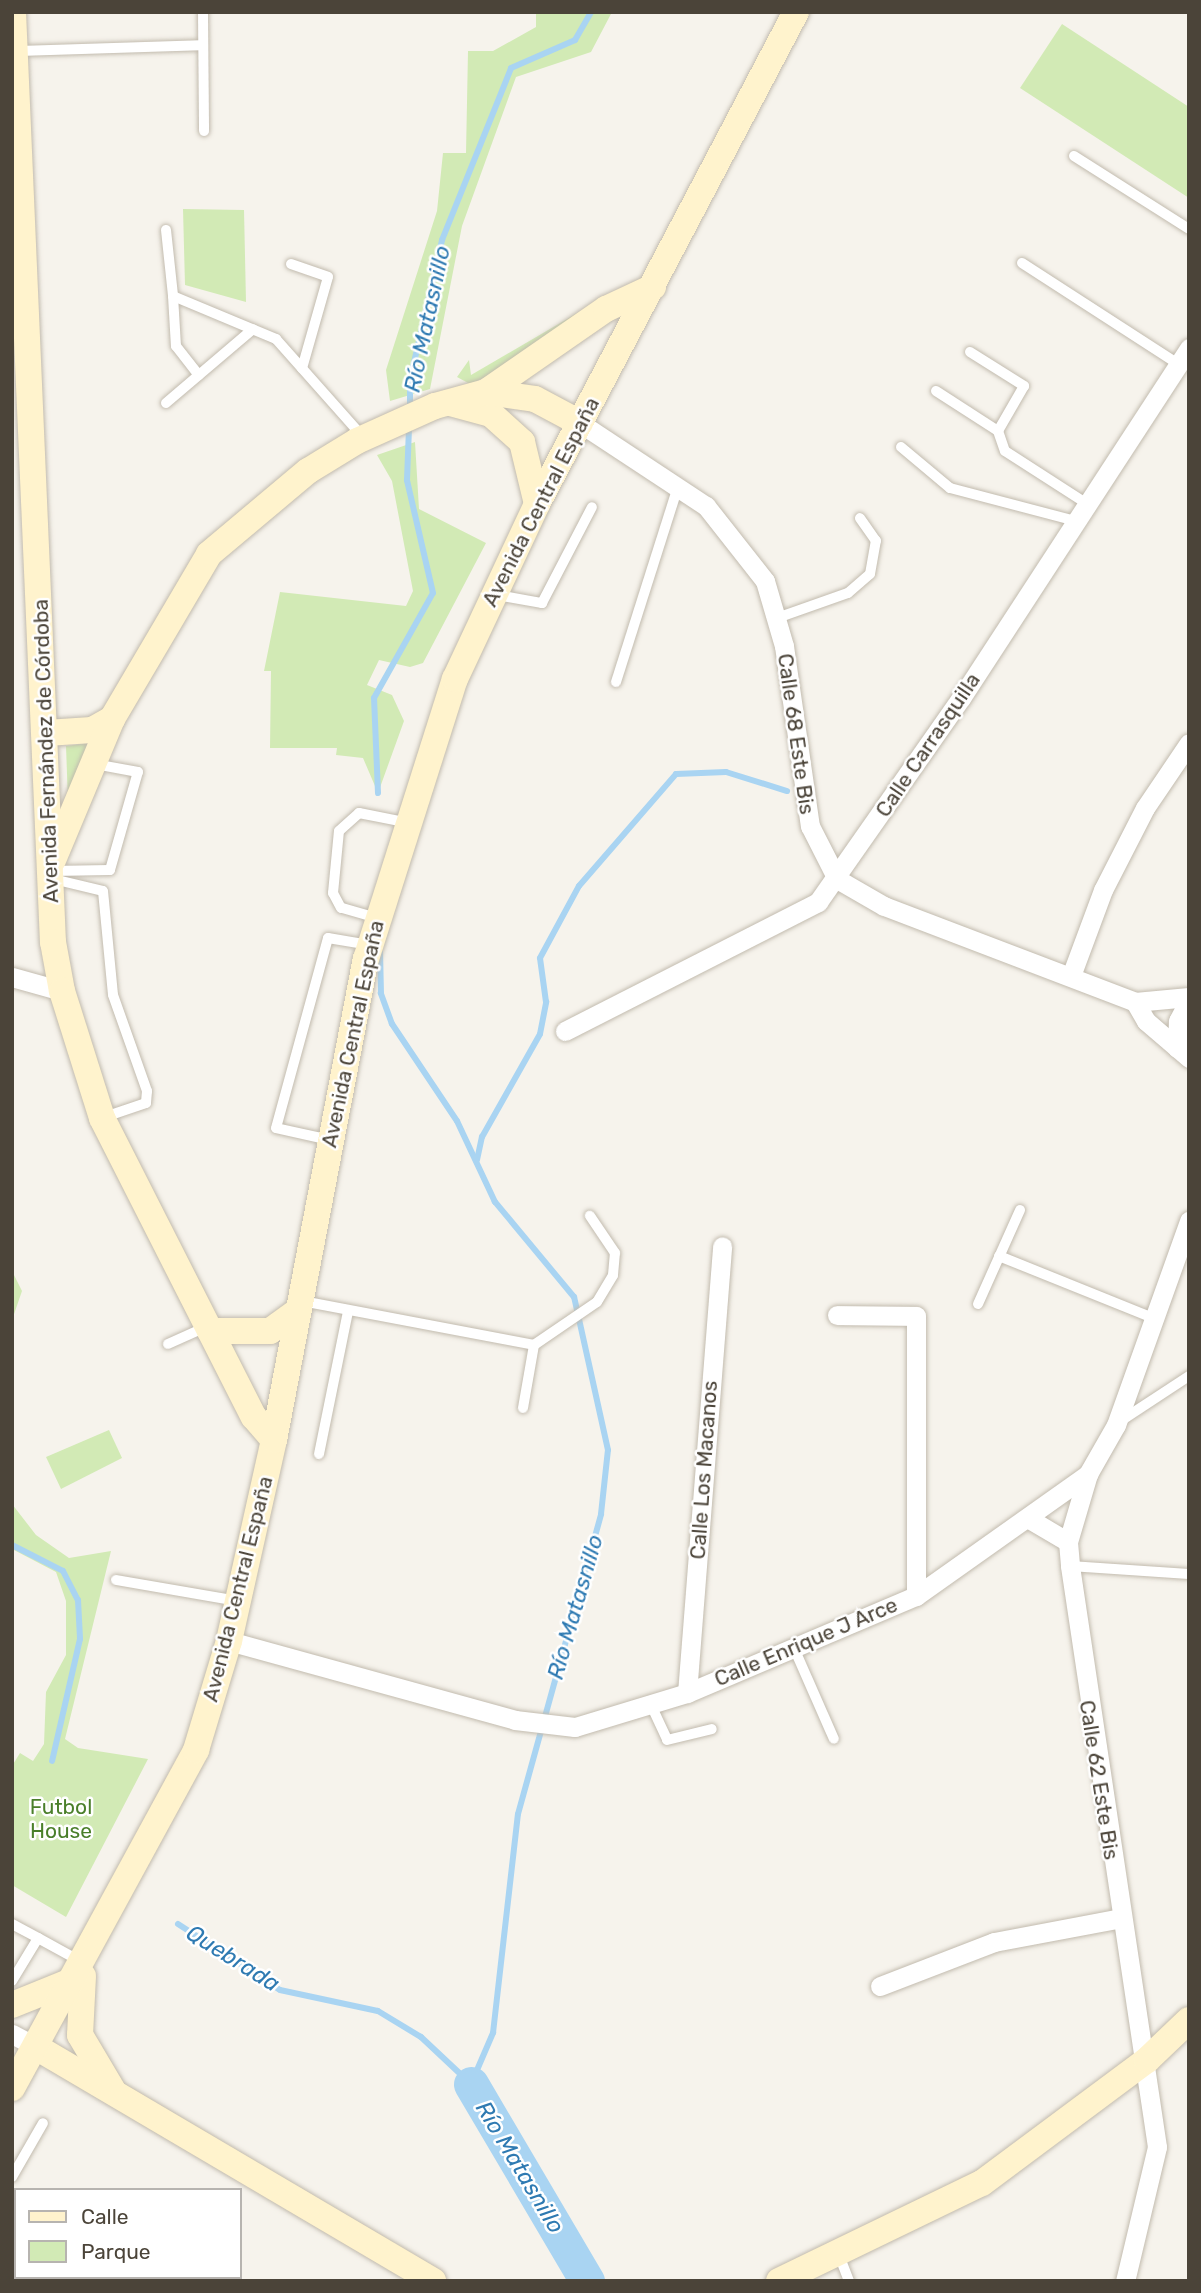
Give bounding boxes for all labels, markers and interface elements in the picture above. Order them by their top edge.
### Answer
water label: Río Matasnillo [398,243,456,395]
street label: Avenida Central España [477,393,605,611]
street label: Avenida Fernández de Córdoba [28,599,64,903]
street label: Calle 68 Este Bis [772,652,820,816]
street label: Calle Carrasquilla [870,668,986,822]
street label: Avenida Central España [317,918,389,1150]
street label: Calle Los Macanos [685,1380,723,1560]
street label: Avenida Central España [198,1474,278,1704]
water label: Río Matasnillo [541,1531,609,1683]
street label: Calle Enrique J Arce [710,1592,902,1692]
street label: Calle 62 Este Bis [1074,1698,1124,1862]
park label: Futbol House [30,1794,92,1844]
water label: Quebrada [181,1918,285,1998]
water label: Río Matasnillo [470,2096,570,2238]
legend [14,2188,242,2279]
text: Calle [81,2204,129,2229]
text: Parque [81,2239,151,2264]

